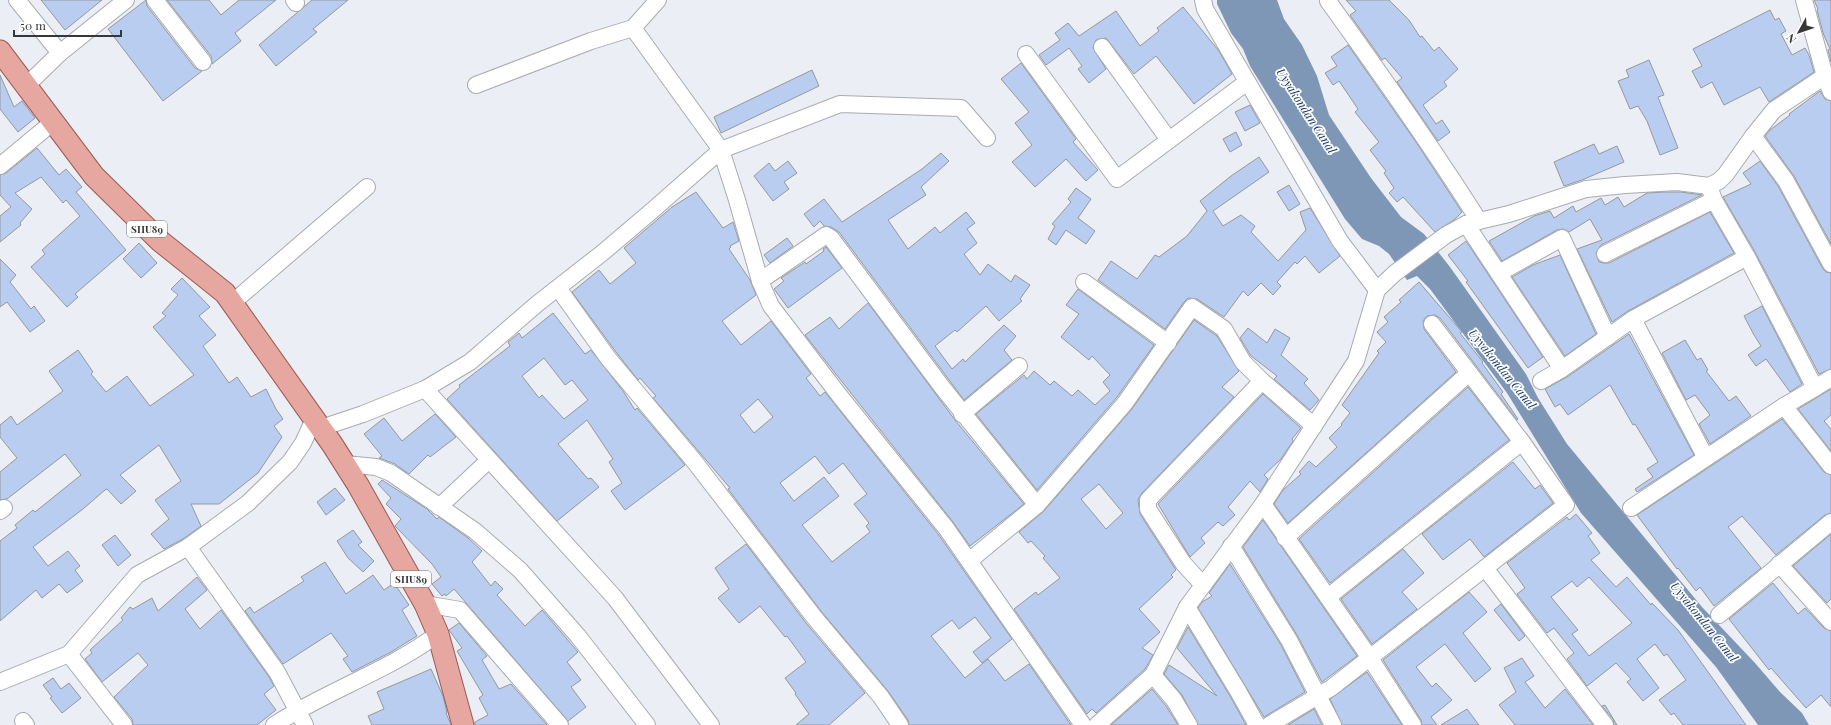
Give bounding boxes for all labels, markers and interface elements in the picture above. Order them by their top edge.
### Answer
scale bar [14,12,121,38]
north arrow [1779,12,1819,52]
text: 50 m [20,17,46,33]
text: N [1783,31,1799,47]
water label: Uyyakondan Canal [1273,65,1341,157]
road number: SHU89 [127,221,167,237]
water label: Uyyakondan Canal [1466,325,1540,412]
road number: SHU89 [391,571,431,587]
water label: Uyyakondan Canal [1668,578,1742,665]

